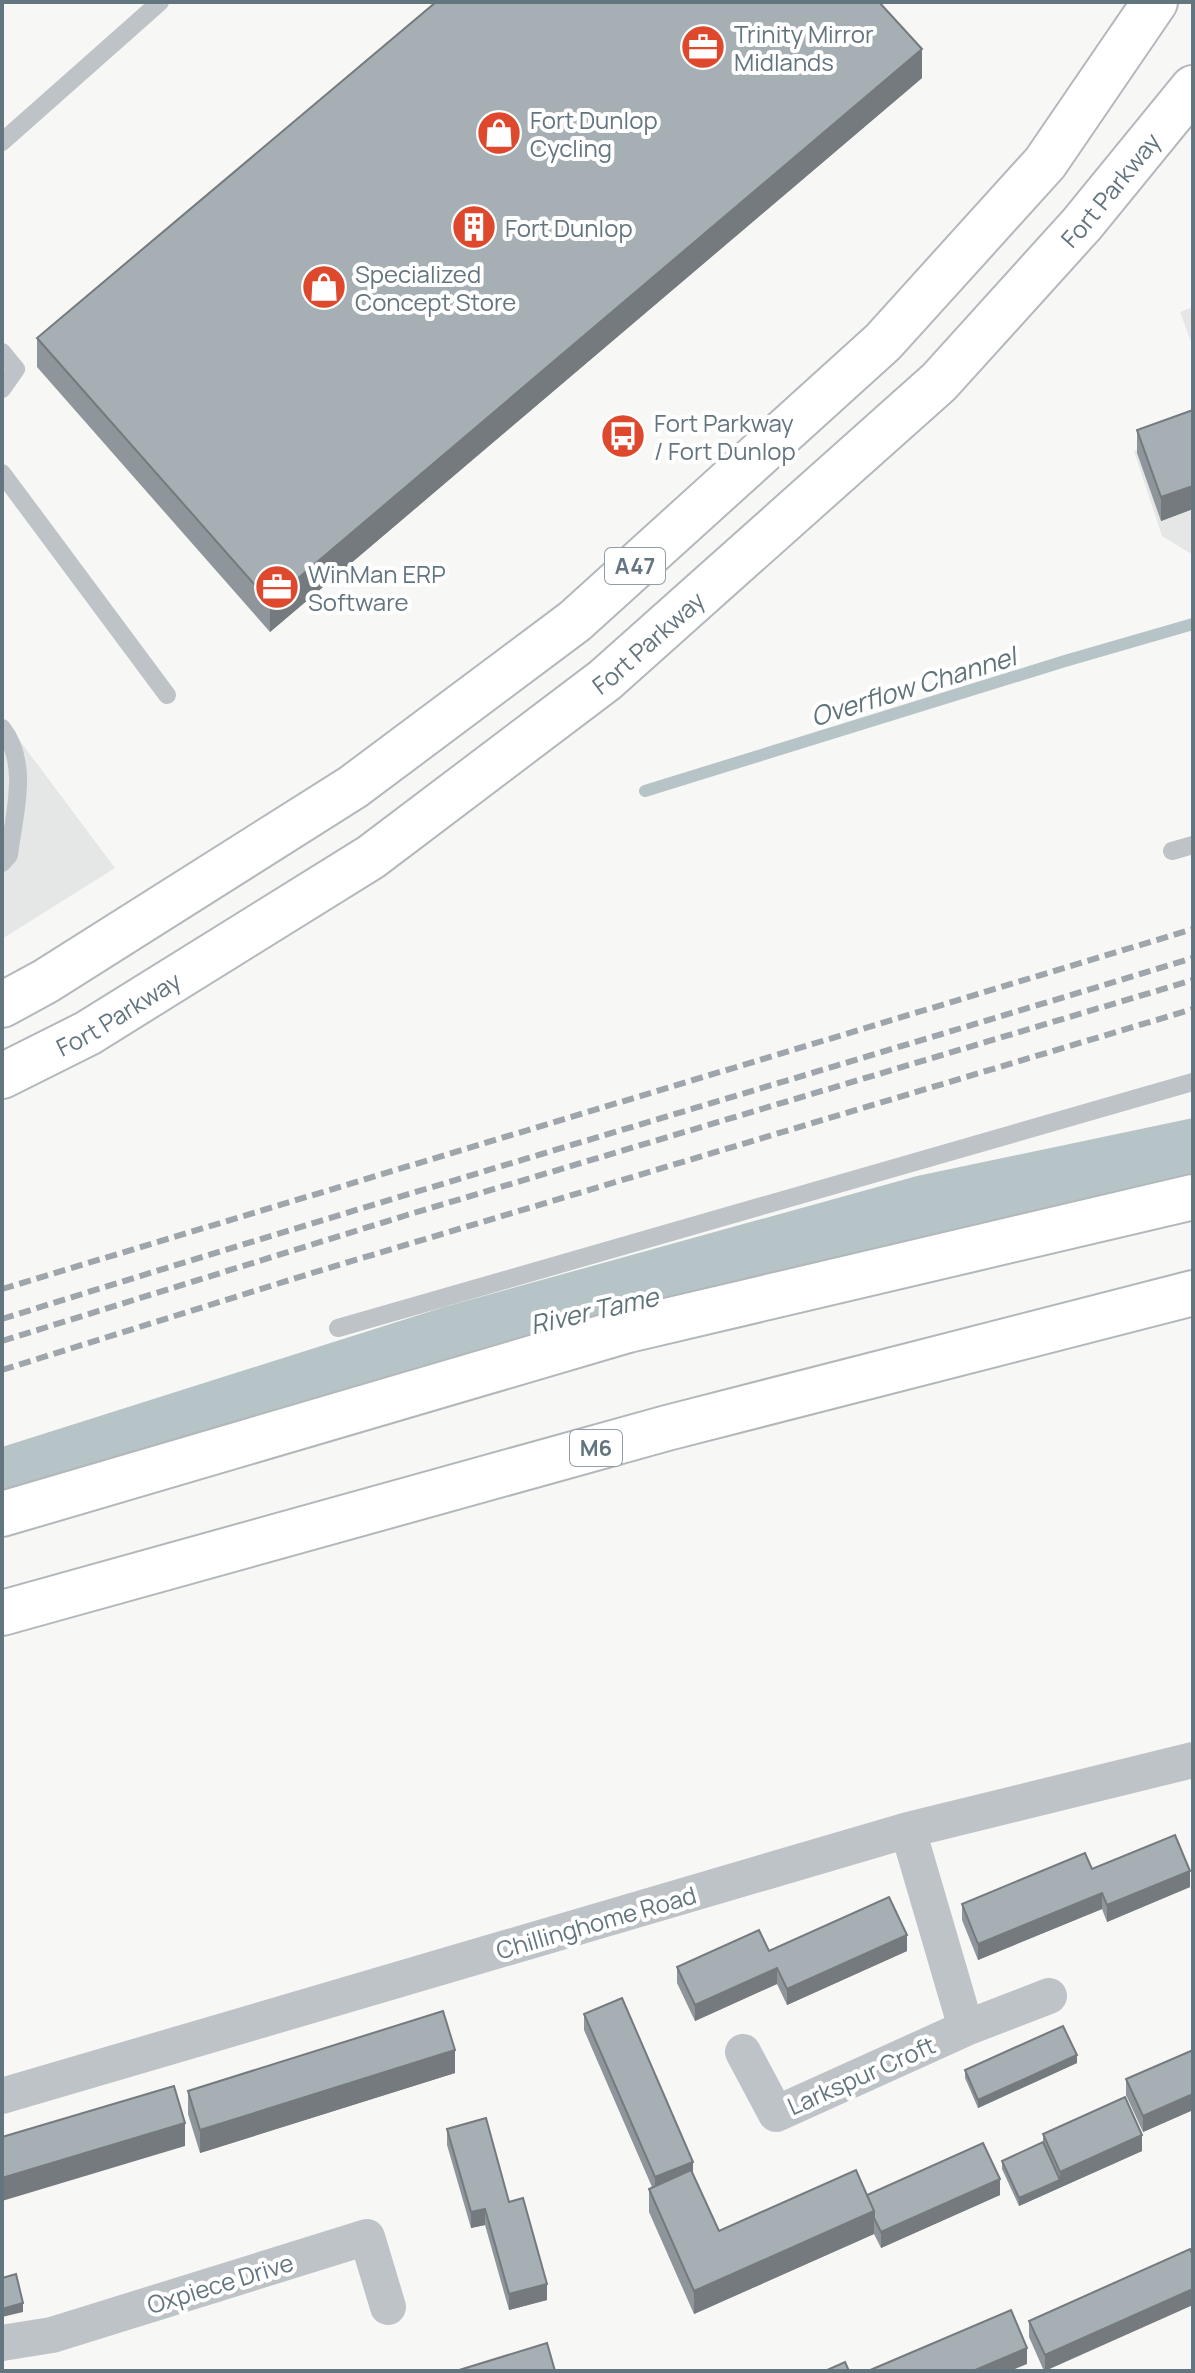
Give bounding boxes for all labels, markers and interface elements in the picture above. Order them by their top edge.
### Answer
place label: Trinity Mirror Midlands [734,17,874,78]
office icon: Trinity Mirror Midlands [679,23,727,71]
place label: Fort Dunlop Cycling [530,103,658,164]
shop icon: Fort Dunlop Cycling [475,109,523,157]
street label: Fort Parkway [1053,125,1167,254]
building icon: Fort Dunlop [450,203,498,251]
place label: Fort Dunlop [505,211,633,244]
place label: Specialized Concept Store [355,257,516,318]
shop icon: Specialized Concept Store [300,263,348,311]
place label: Fort Parkway / Fort Dunlop [654,406,796,467]
bus stop icon: Fort Parkway / Fort Dunlop [599,412,647,460]
road number: A47 [605,548,665,584]
place label: WinMan ERP Software [308,557,446,618]
office icon: WinMan ERP Software [253,563,301,611]
street label: Fort Parkway [585,583,711,701]
water label: Overflow Channel [806,637,1023,734]
street label: Fort Parkway [50,963,187,1063]
water label: River Tame [527,1277,663,1342]
road number: M6 [570,1430,622,1466]
street label: Chillinghome Road [492,1878,700,1966]
street label: Larkspur Croft [782,2028,940,2122]
street label: Oxpiece Drive [143,2245,297,2321]

